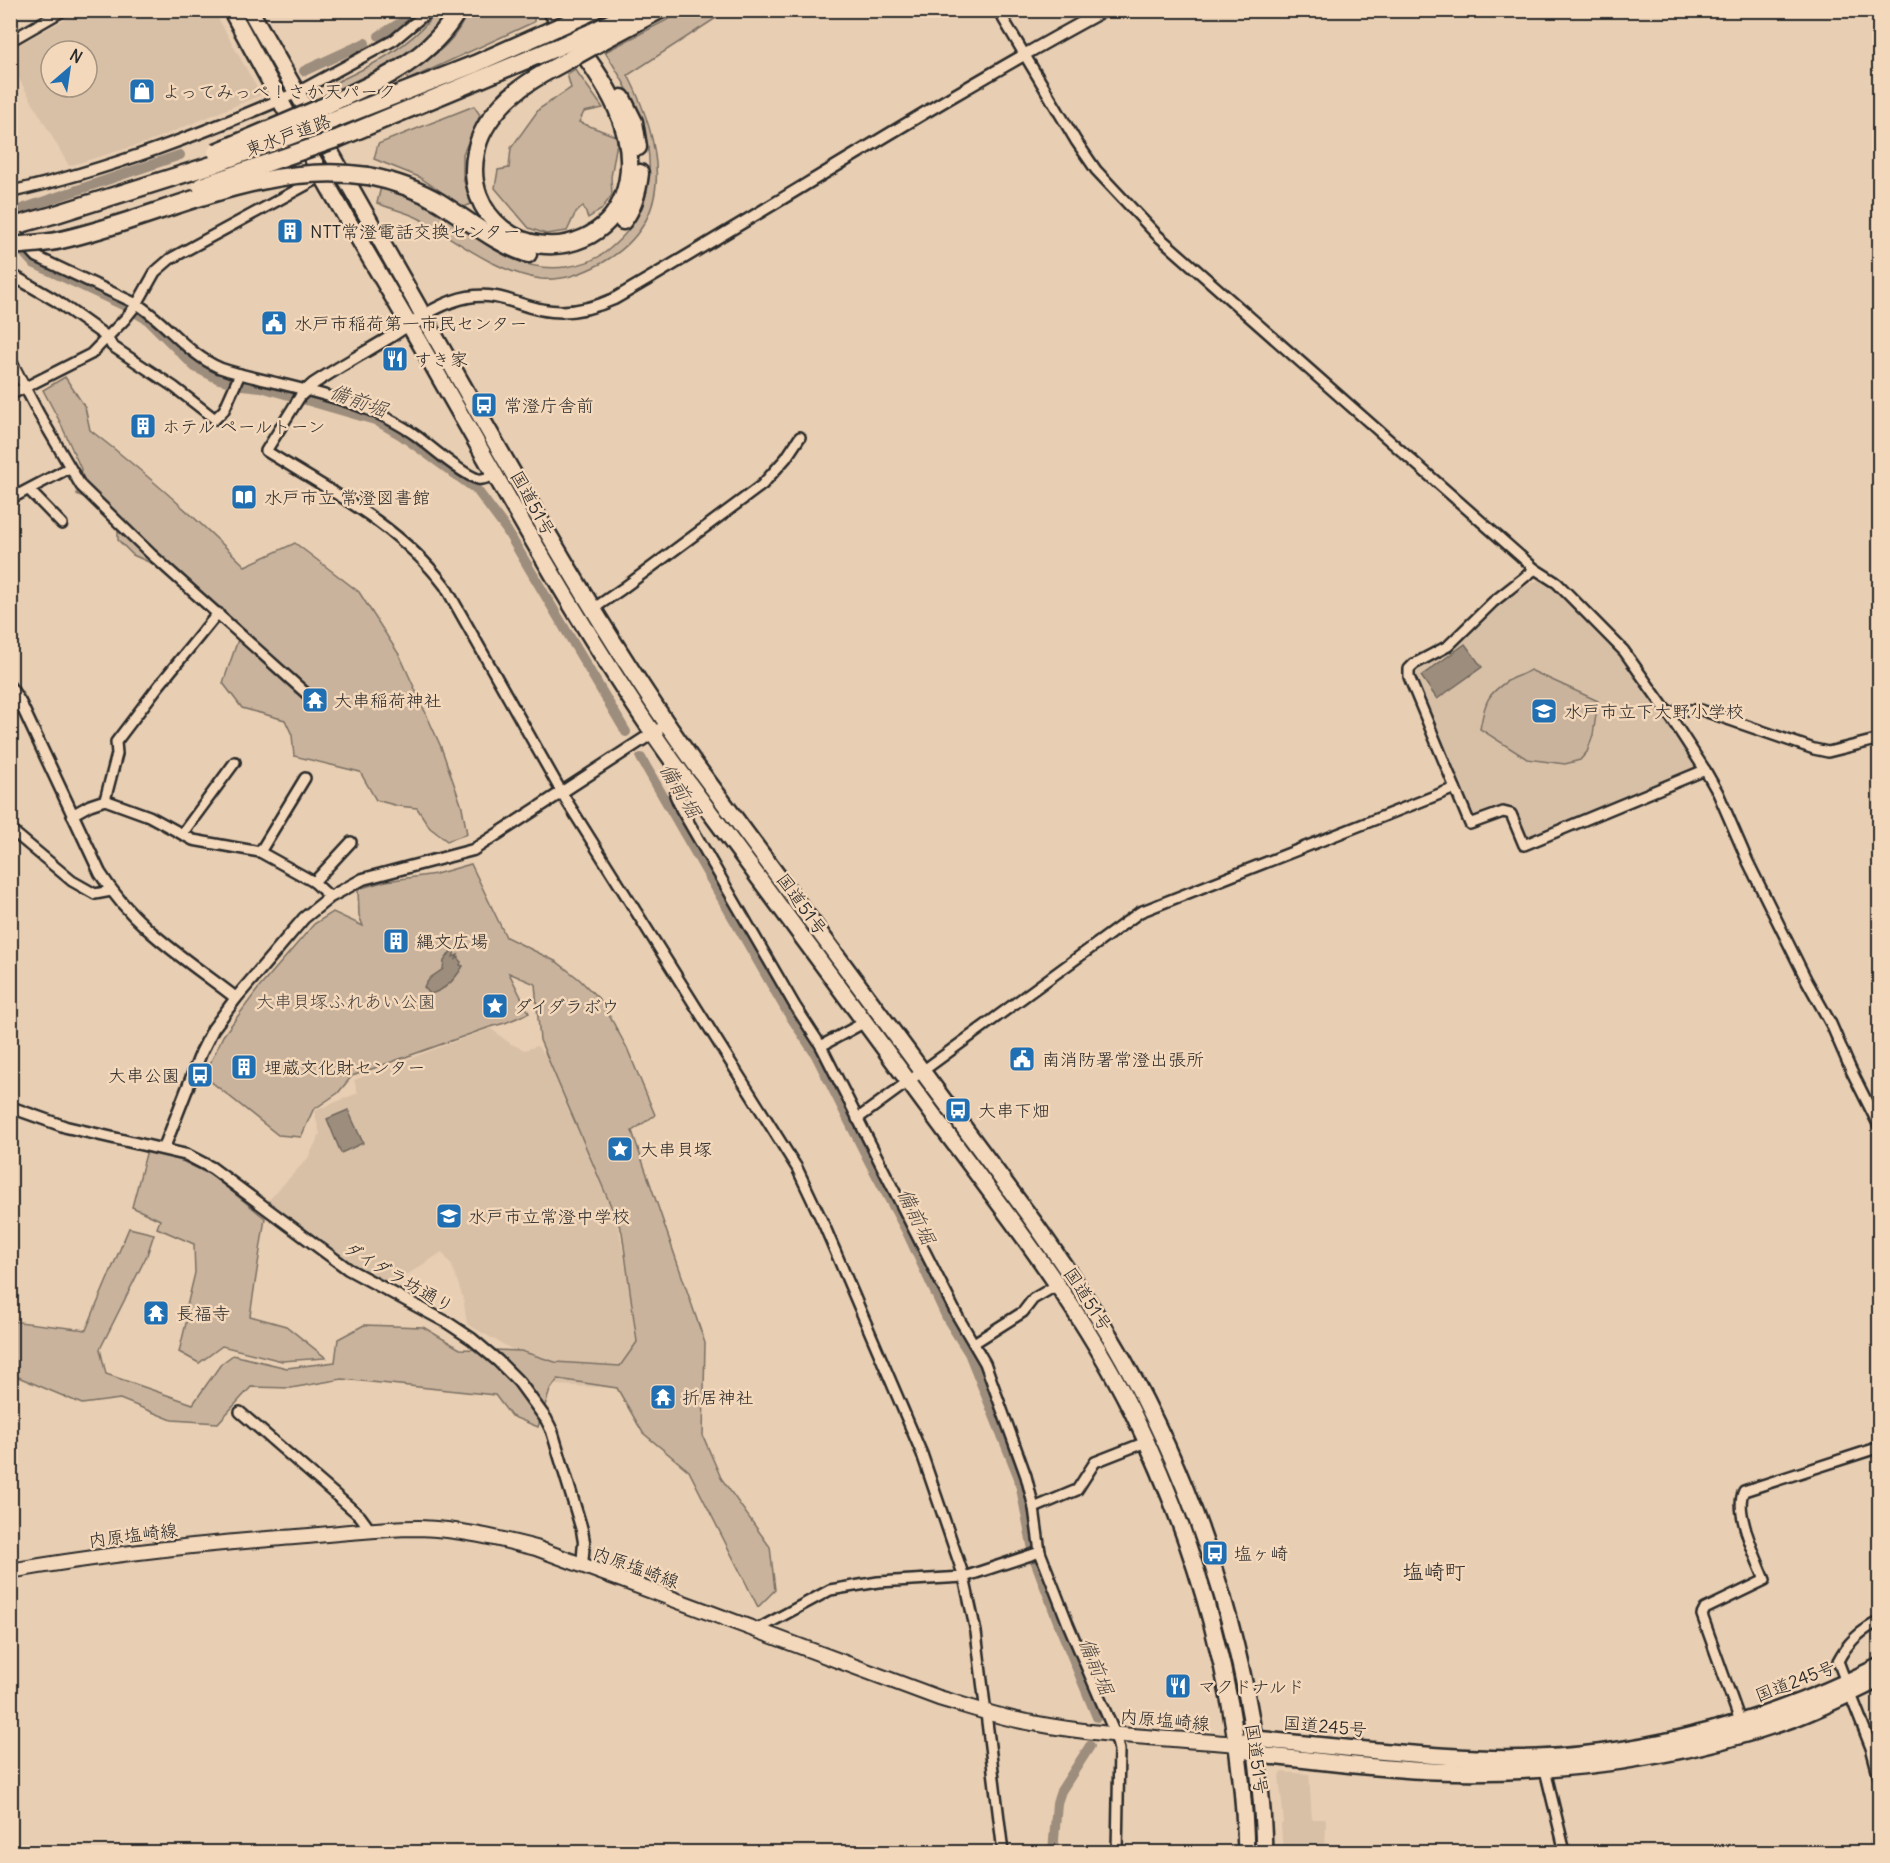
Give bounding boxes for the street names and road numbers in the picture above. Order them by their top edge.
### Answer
street label: 東水戸道路 [242,109,334,161]
street label: 国道51号 [506,466,560,540]
street label: 国道51号 [772,868,832,940]
street label: ダイダラ坊通り [340,1236,458,1318]
street label: 国道51号 [1059,1263,1117,1335]
street label: 内原塩崎線 [87,1518,179,1552]
street label: 内原塩崎線 [590,1541,682,1593]
street label: 国道245号 [1752,1655,1838,1707]
street label: 内原塩崎線 [1119,1705,1211,1735]
street label: 国道245号 [1282,1711,1368,1741]
street label: 国道51号 [1241,1722,1273,1796]

